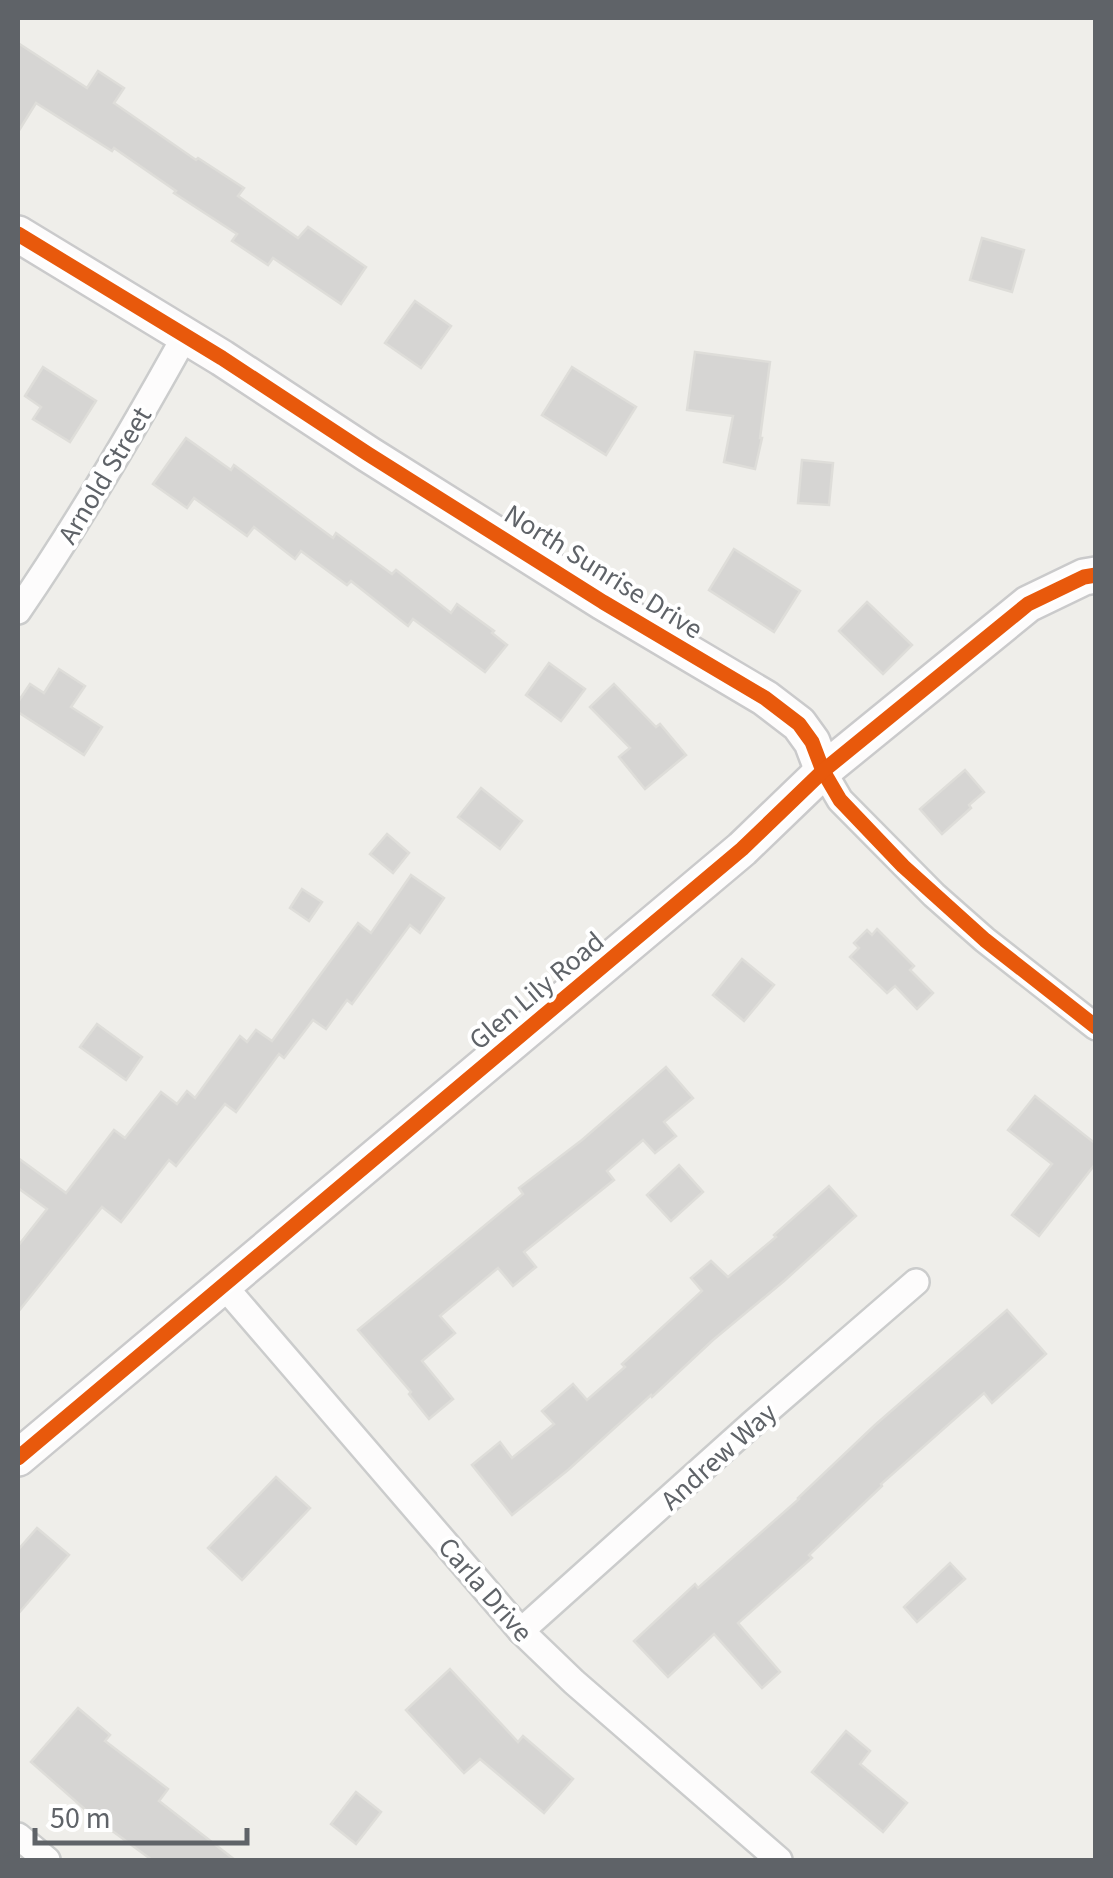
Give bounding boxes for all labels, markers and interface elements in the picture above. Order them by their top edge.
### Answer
street label: Arnold Street [48,399,162,552]
street label: North Sunrise Drive [496,495,710,649]
street label: Glen Lily Road [460,922,613,1059]
street label: Andrew Way [652,1394,786,1520]
street label: Carla Drive [428,1528,542,1651]
scale bar [35,1783,248,1845]
text: 50 m [50,1797,111,1840]

